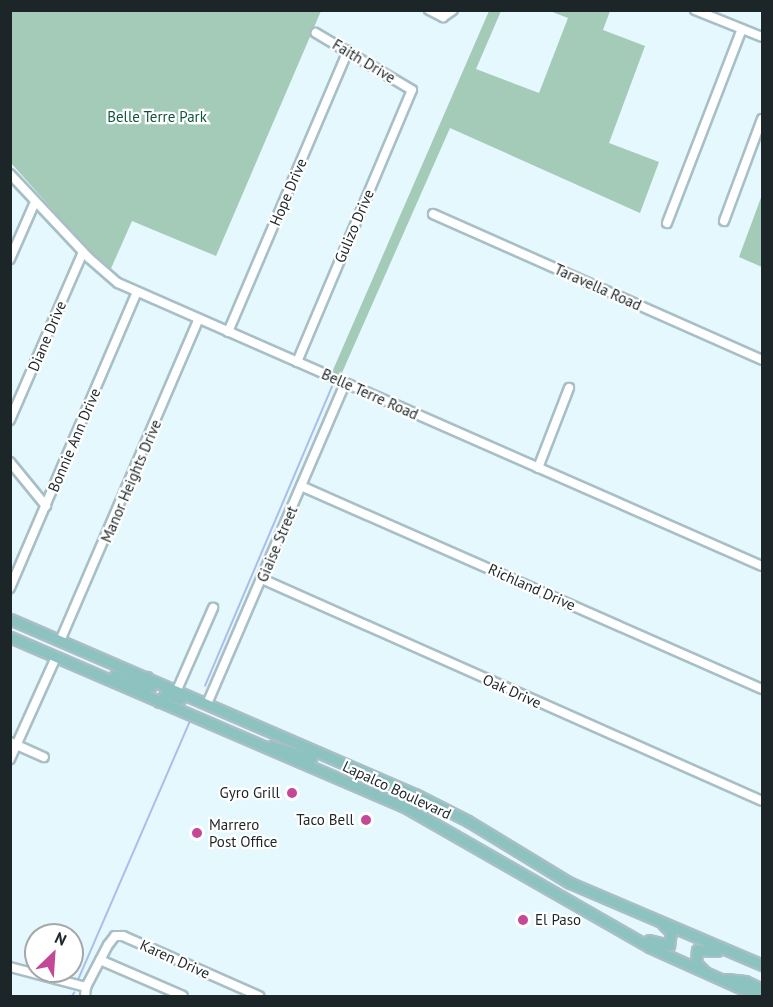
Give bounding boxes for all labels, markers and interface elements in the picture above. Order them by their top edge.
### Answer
street label: Faith Drive [329,35,399,87]
park label: Belle Terre Park [107,108,207,126]
street label: Hope Drive [266,156,310,228]
street label: Gulizo Drive [331,187,377,265]
street label: Taravella Road [552,260,644,314]
street label: Diane Drive [24,298,70,374]
street label: Belle Terre Road [319,365,421,423]
street label: Bonnie Ann Drive [44,385,104,495]
street label: Manor Heights Drive [97,417,165,545]
street label: Giaise Street [253,503,301,585]
street label: Richland Drive [486,560,578,614]
street label: Oak Drive [480,670,544,712]
street label: Lapalco Boulevard [340,757,454,823]
place label: Gyro Grill [220,784,280,802]
marker: Gyro Grill [285,786,299,800]
place label: Taco Bell [296,811,354,829]
marker: Taco Bell [359,813,373,827]
place label: Marrero Post Office [209,815,277,850]
marker: Marrero Post Office [190,826,204,840]
place label: El Paso [535,911,581,929]
marker: El Paso [516,913,530,927]
north arrow [24,923,84,983]
text: N [52,927,70,950]
street label: Karen Drive [137,936,213,982]

